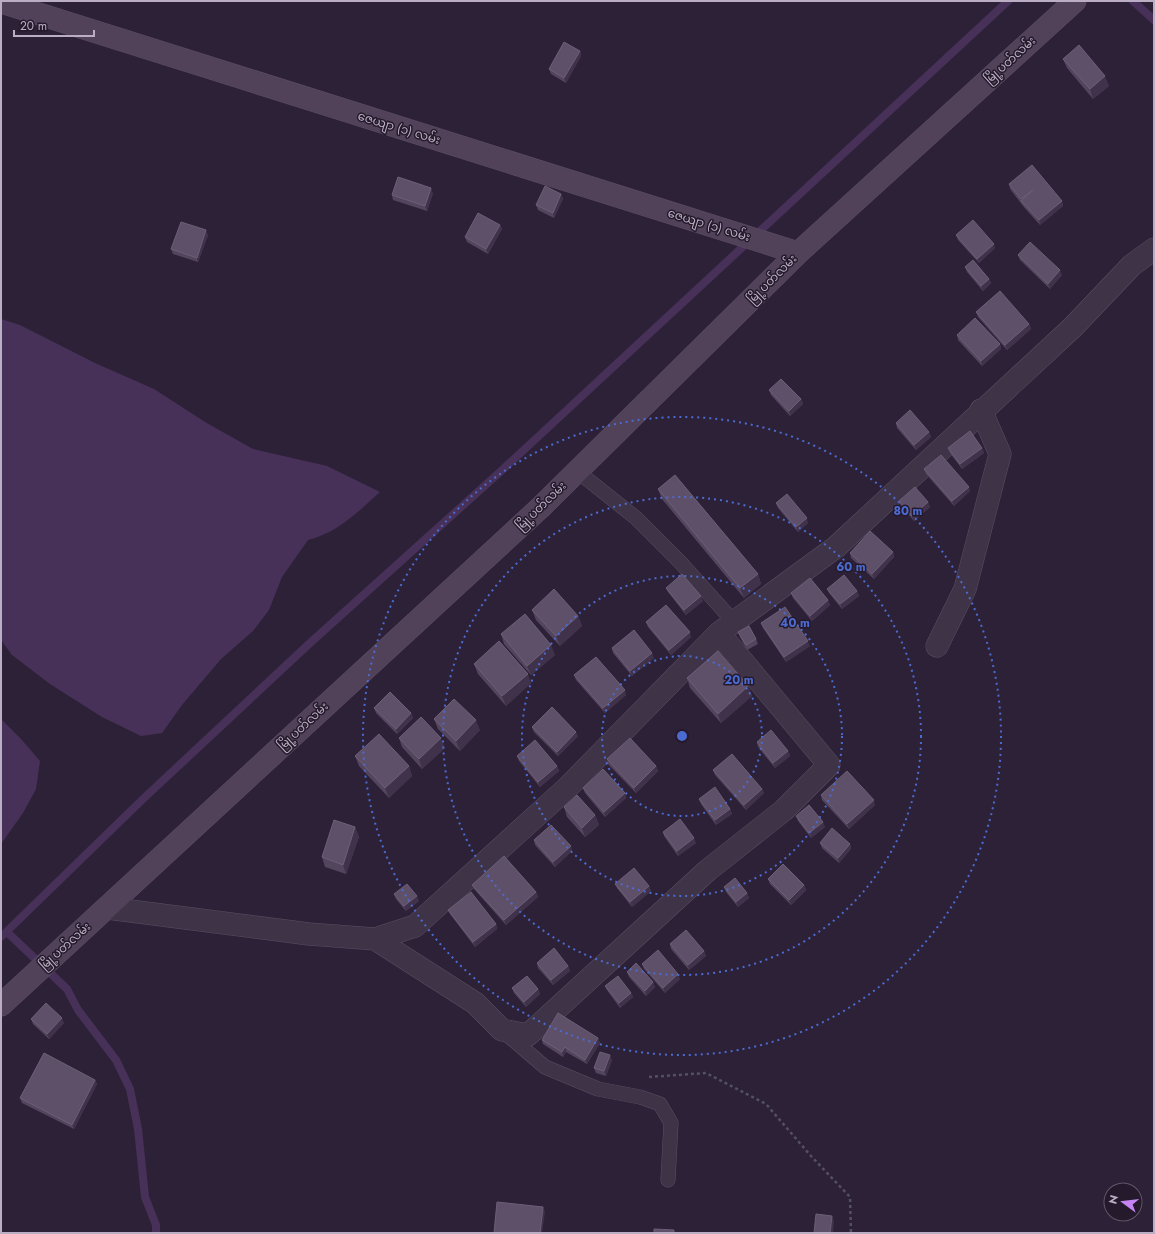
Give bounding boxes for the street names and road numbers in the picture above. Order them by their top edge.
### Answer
street label: မြို့ပတ်လမ်း [980,32,1040,89]
street label: ဇေယျာ (၁) လမ်း [355,107,443,150]
street label: ဇေယျာ (၁) လမ်း [665,204,753,247]
street label: မြို့ပတ်လမ်း [743,250,802,309]
street label: မြို့ပတ်လမ်း [512,477,571,535]
street label: မြို့ပတ်လမ်း [274,698,333,755]
street label: မြို့ပတ်လမ်း [35,918,95,975]

